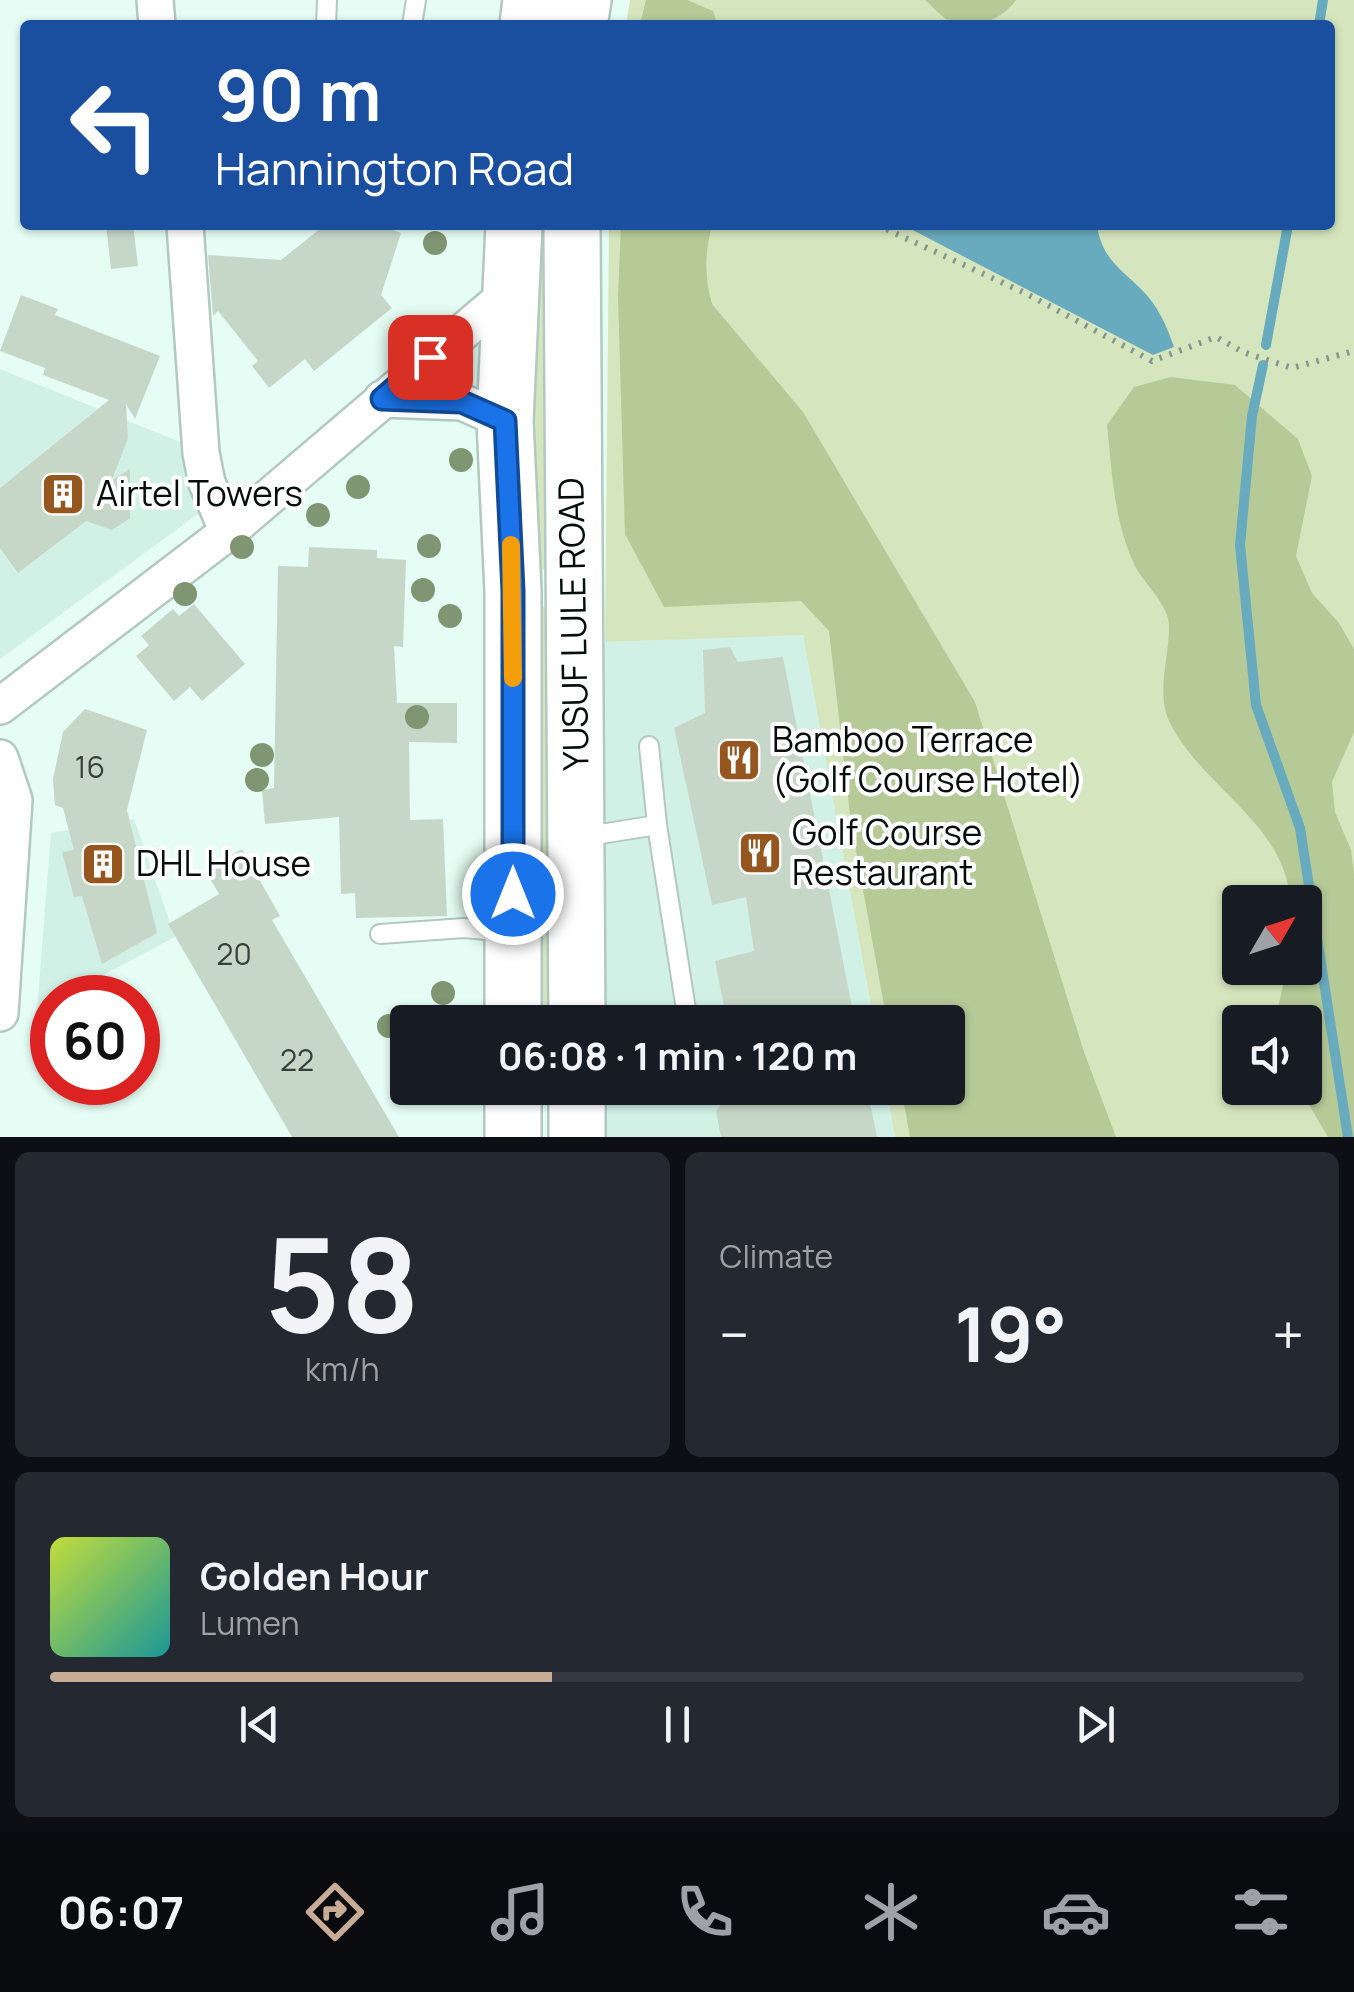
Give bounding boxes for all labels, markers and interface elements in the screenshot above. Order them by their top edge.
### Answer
text: 90 m [215,46,382,142]
icon: left [50,60,180,190]
text: Hannington Road [215,137,574,199]
pin [388,315,473,400]
icon: arrive [403,330,458,385]
place label: Airtel Towers [96,469,303,517]
building icon: Airtel Towers [40,471,86,517]
street label: YUSUF LULE ROAD [546,477,600,771]
place label: Bamboo Terrace (Golf Course Hotel) [772,715,1084,803]
restaurant icon: Bamboo Terrace (Golf Course Hotel) [716,737,762,783]
house number: 16 [75,746,105,787]
place label: Golf Course Restaurant [792,808,982,896]
restaurant icon: Golf Course Restaurant [737,830,783,876]
place label: DHL House [136,839,311,887]
building icon: DHL House [80,841,126,887]
position arrow [461,842,565,946]
north arrow [1222,885,1322,985]
map controls [1222,885,1322,1105]
house number: 20 [216,933,252,974]
speed limit sign: 60 [30,975,160,1105]
button: sound [1222,1005,1322,1105]
text: 06:08 · 1 min · 120 m [498,1029,857,1081]
house number: 22 [280,1039,314,1080]
text: 58 [264,1193,420,1371]
text: Climate [720,1234,833,1278]
text: 19° [954,1282,1067,1385]
text: − [720,1296,749,1372]
text: + [1272,1296,1304,1372]
text: km/h [305,1347,379,1391]
text: Golden Hour [200,1549,429,1601]
text: Lumen [200,1601,300,1645]
icon: previous [232,1697,287,1752]
icon: pause [650,1697,705,1752]
icon: next [1068,1697,1123,1752]
icon: directions [300,1877,370,1947]
icon: music [485,1877,555,1947]
icon: phone [670,1877,740,1947]
icon: climate [856,1877,926,1947]
icon: car [1041,1877,1111,1947]
icon: filters [1226,1877,1296,1947]
text: 06:07 [58,1881,184,1943]

